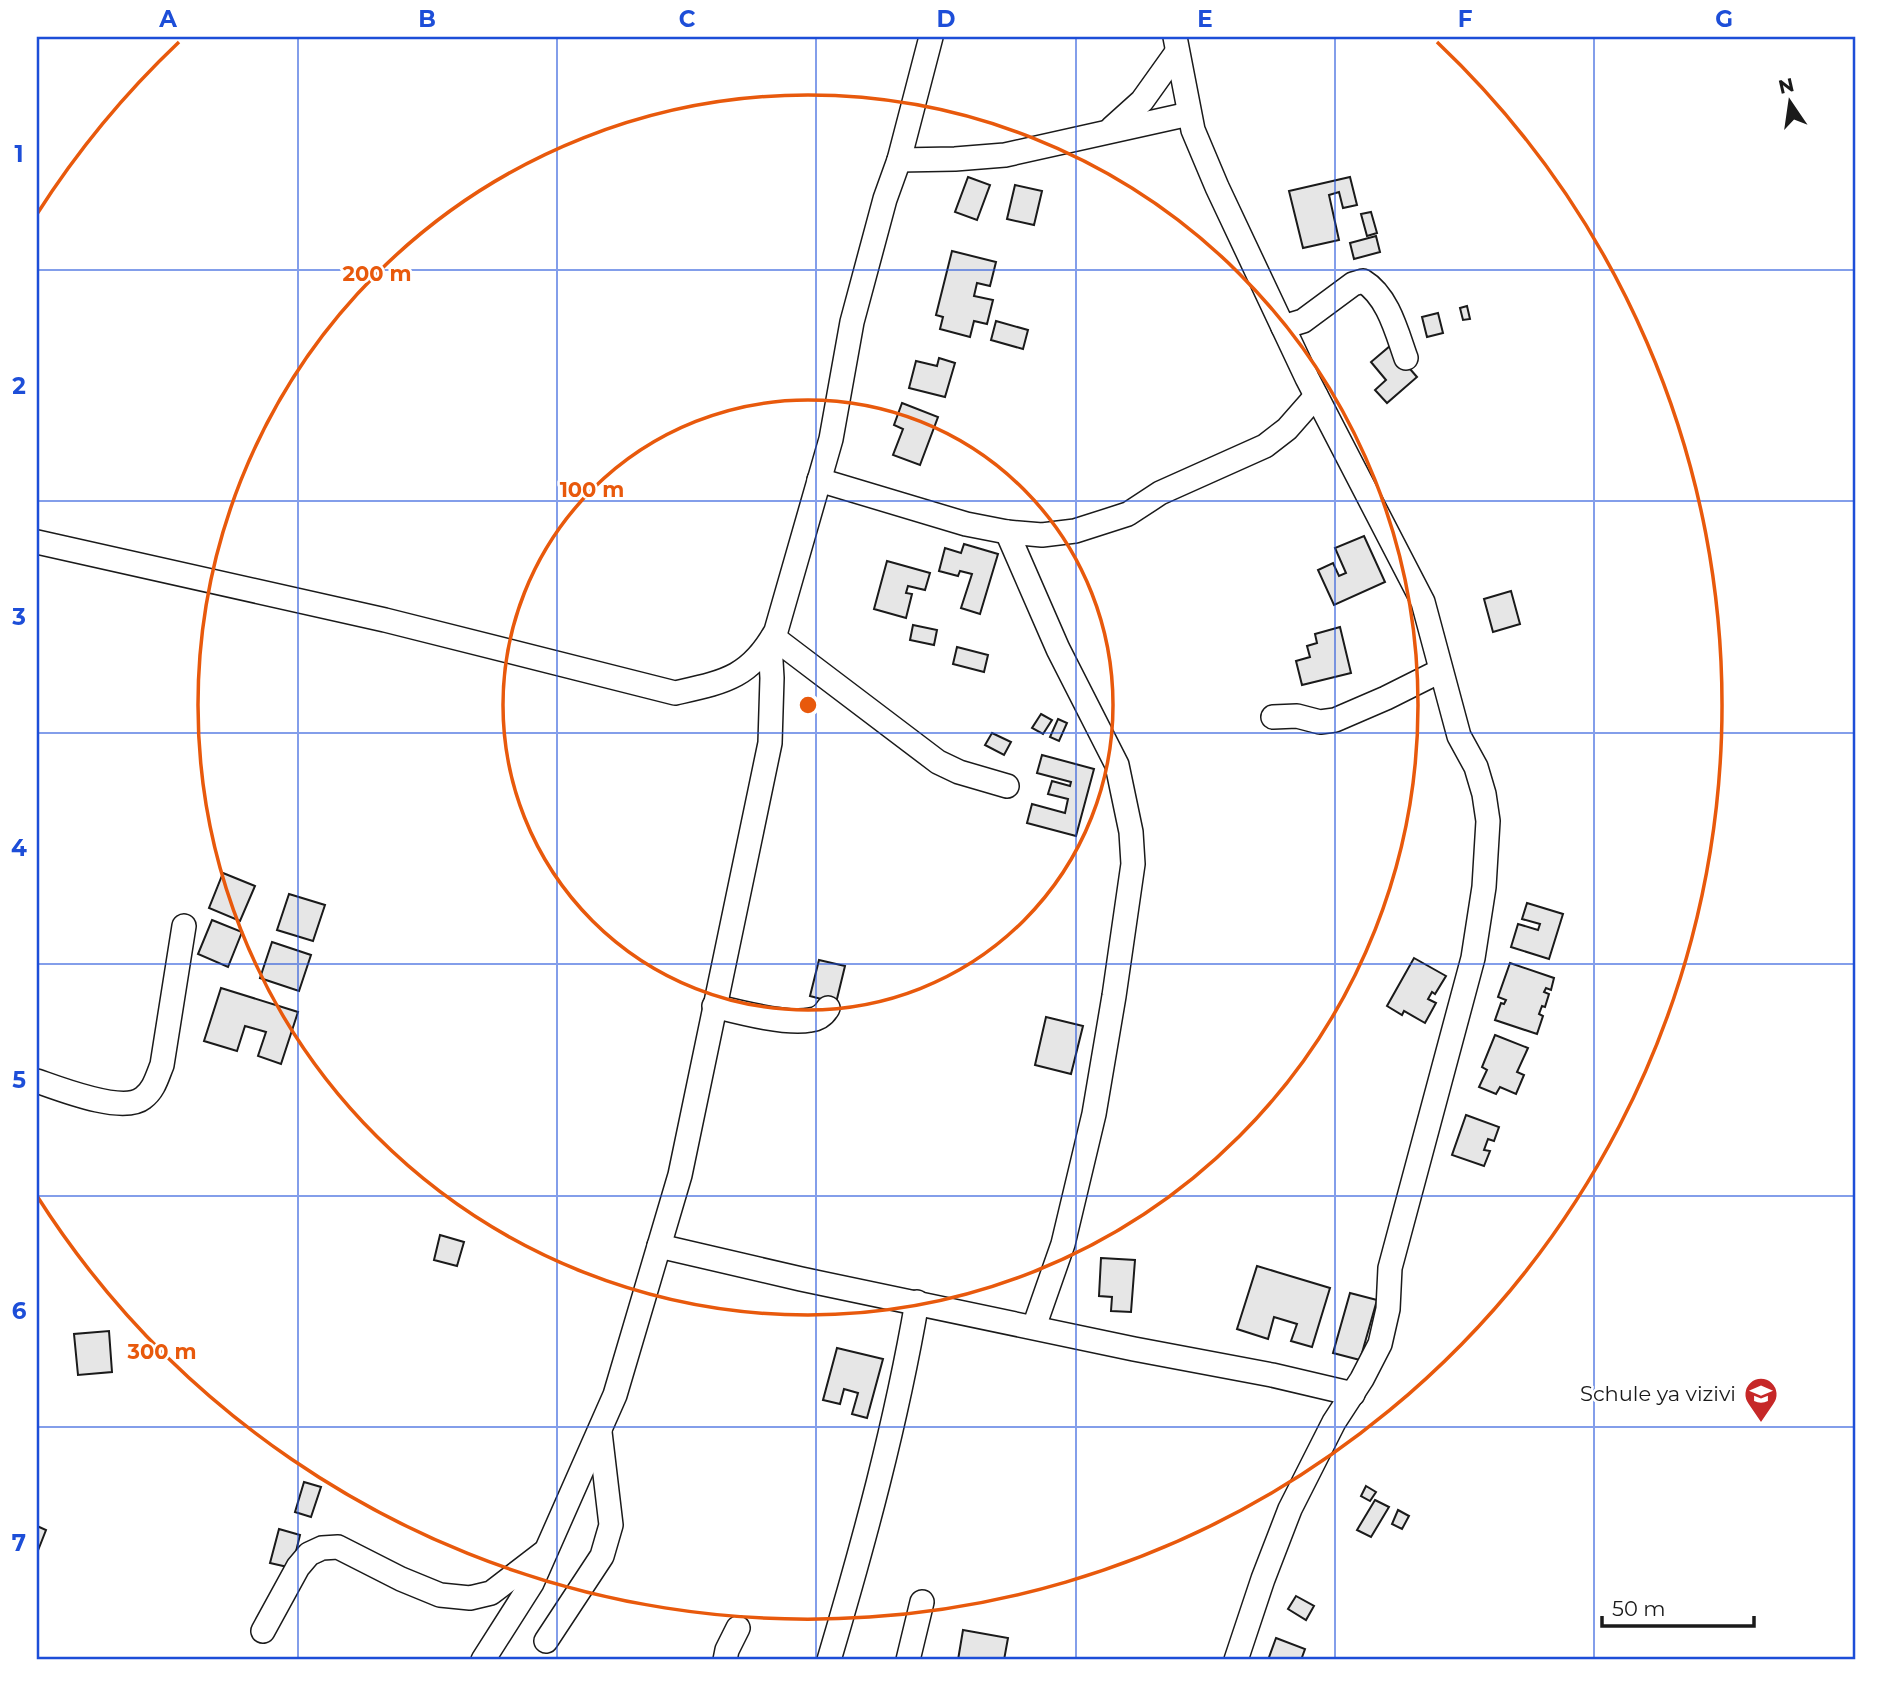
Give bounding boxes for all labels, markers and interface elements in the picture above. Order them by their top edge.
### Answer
text: A [158,5,177,33]
text: B [418,5,436,33]
text: C [679,5,696,33]
text: D [937,5,956,33]
text: E [1197,5,1213,33]
text: F [1458,5,1473,33]
text: G [1715,5,1733,33]
north arrow [1756,66,1826,136]
text: N [1776,73,1796,99]
text: 1 [14,140,24,168]
text: 200 m [343,261,411,286]
text: 2 [12,372,26,400]
text: 100 m [560,477,624,502]
text: 3 [11,603,26,631]
centre of rings [796,693,820,717]
text: 4 [11,834,27,862]
text: 5 [12,1066,26,1094]
text: 6 [12,1297,27,1325]
text: 300 m [127,1339,196,1364]
school or university icon: Schule ya vizivi [1742,1375,1780,1424]
place label: Schule ya vizivi [1580,1381,1736,1406]
text: 7 [12,1529,26,1557]
scale bar [1602,1585,1754,1629]
text: 50 m [1612,1596,1666,1621]

